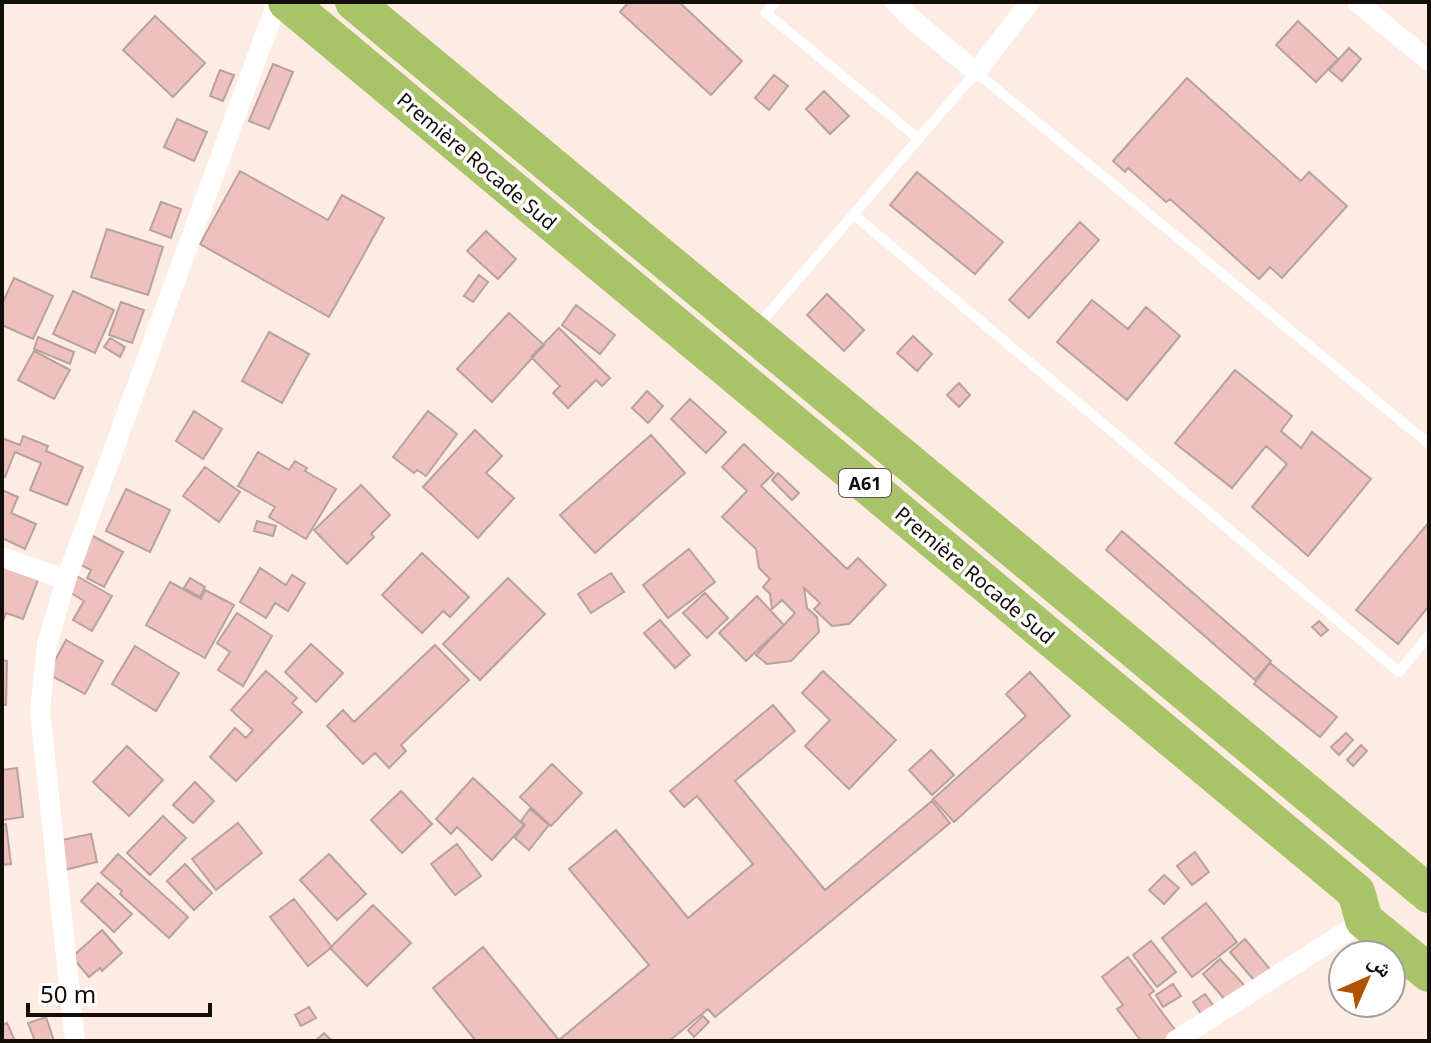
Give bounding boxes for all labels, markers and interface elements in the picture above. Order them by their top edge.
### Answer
street label: Première Rocade Sud [392,86,562,236]
road number: A61 [839,469,891,497]
street label: Première Rocade Sud [890,500,1060,650]
north arrow [1327,939,1407,1019]
text: ش [1363,945,1401,983]
scale bar [28,967,210,1017]
text: 50 m [40,977,96,1010]

